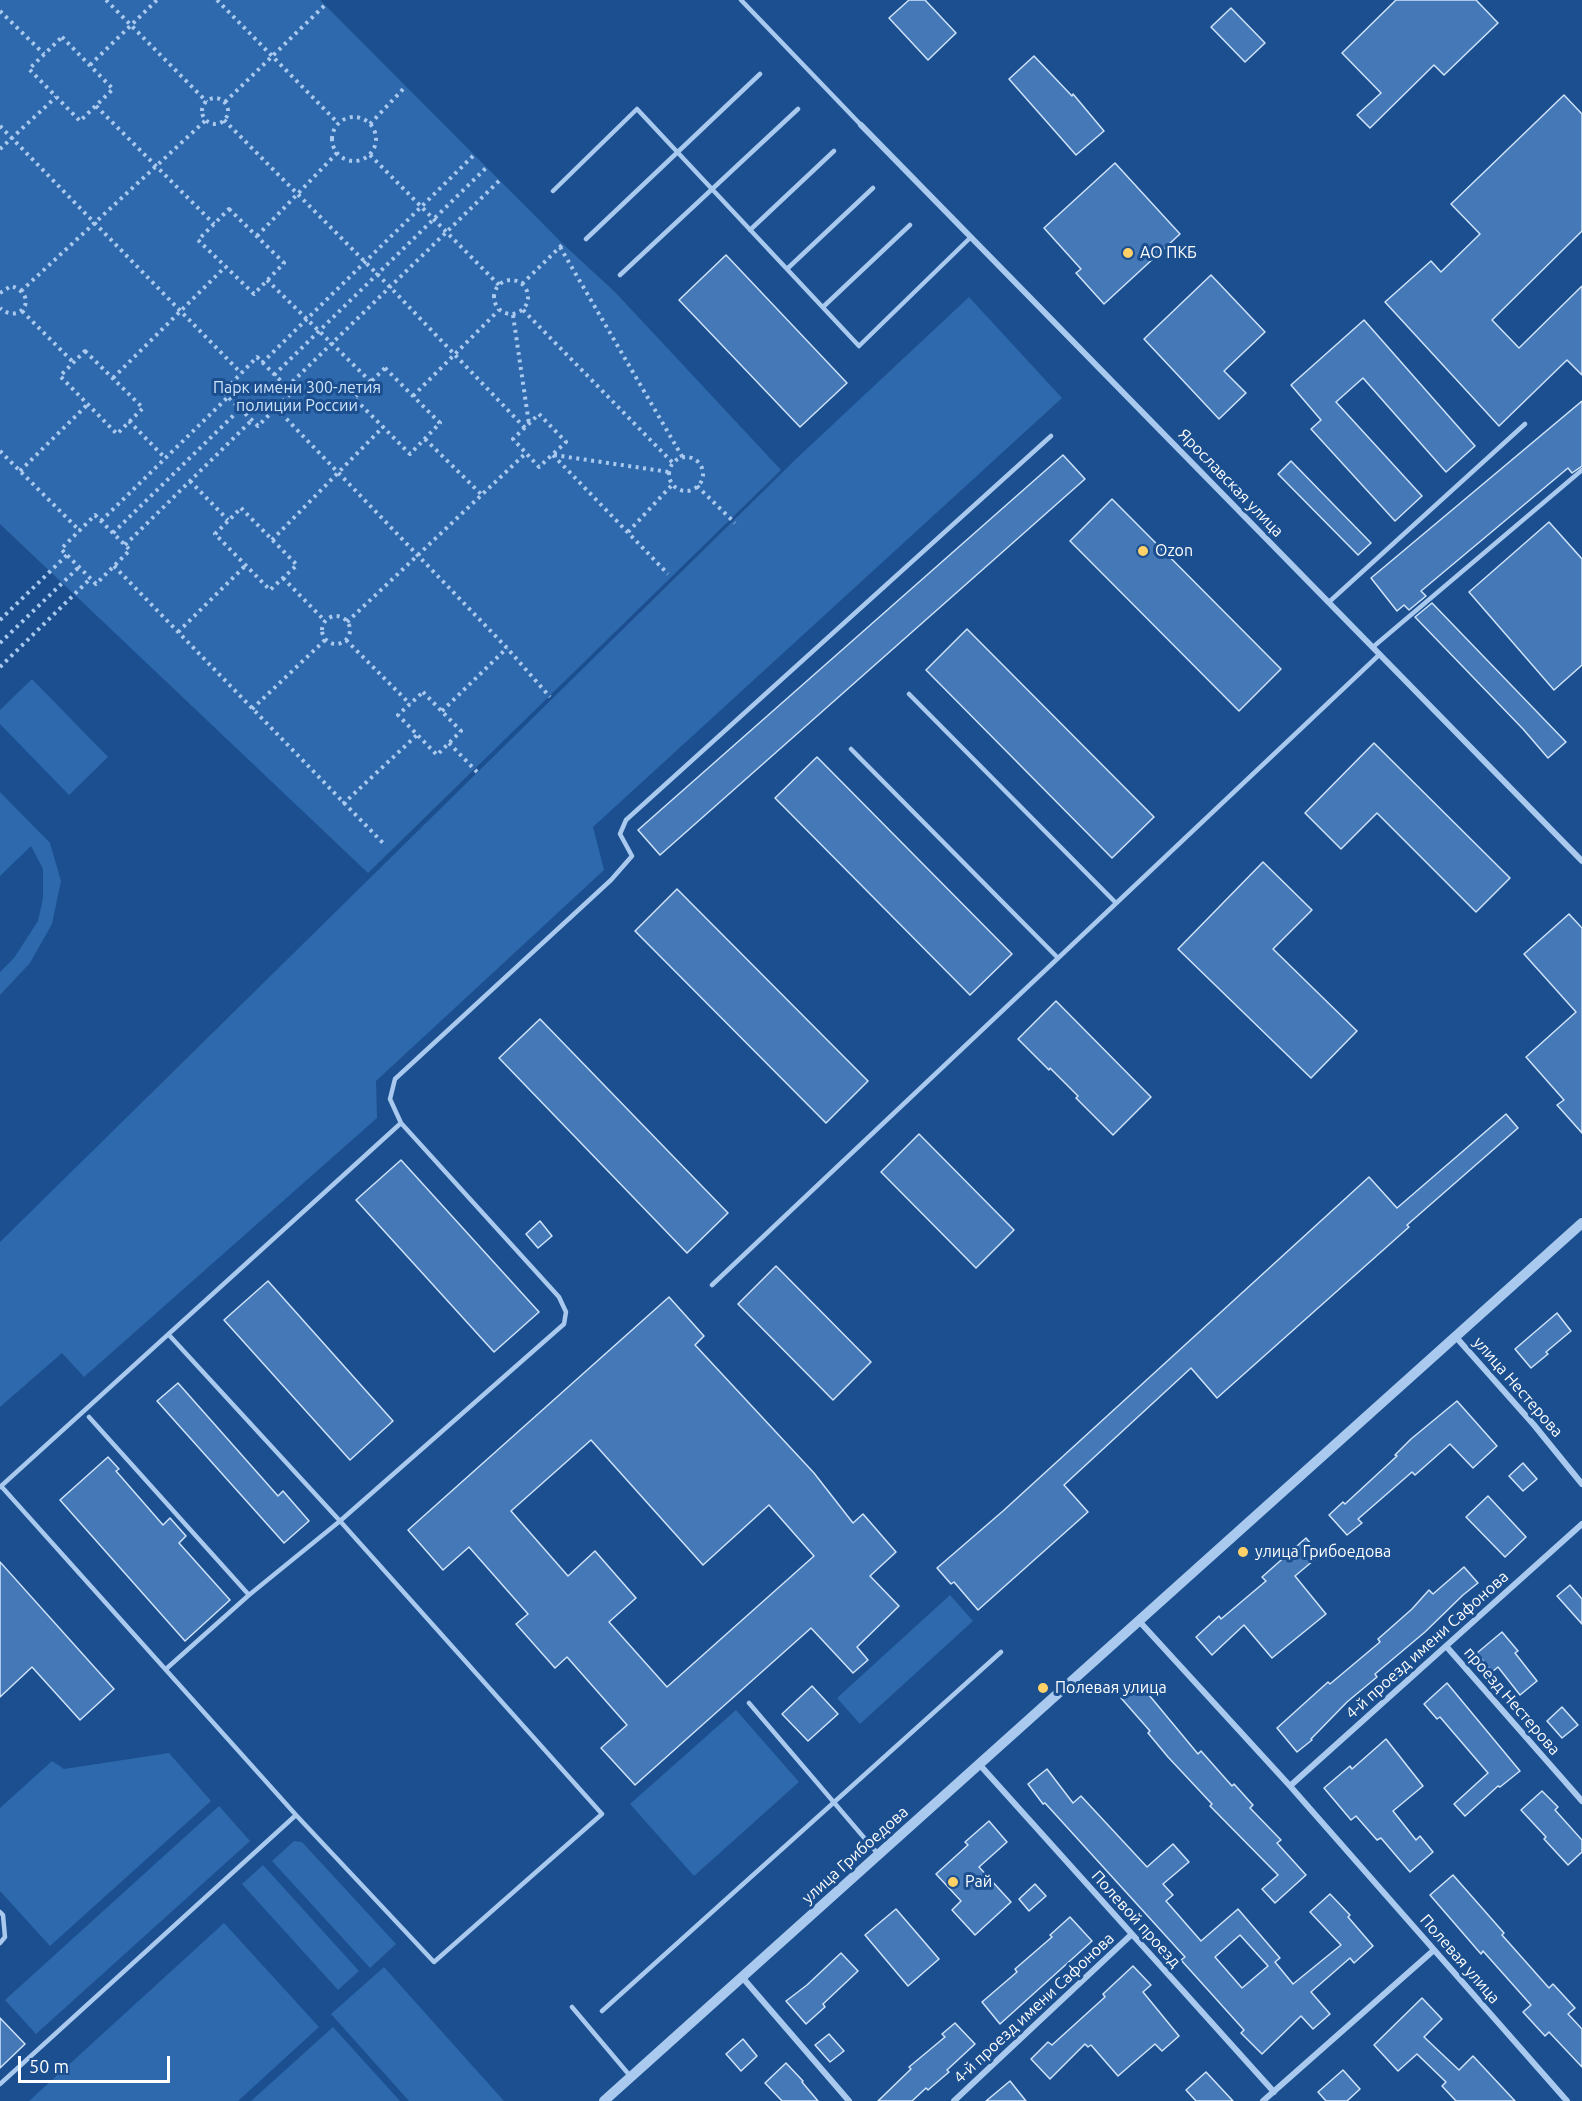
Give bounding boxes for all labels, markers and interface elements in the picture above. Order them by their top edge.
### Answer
place label: АО ПКБ [1140,243,1197,263]
marker: АО ПКБ [1121,246,1135,260]
park label: Парк имени 300-летия полиции России [213,378,381,416]
street label: Ярославская улица [1175,425,1287,541]
place label: Ozon [1155,541,1193,561]
marker: Ozon [1136,544,1150,558]
street label: улица Нестерова [1469,1333,1567,1441]
place label: улица Грибоедова [1255,1542,1391,1562]
marker: улица Грибоедова [1236,1545,1250,1559]
street label: 4-й проезд имени Сафонова [1342,1567,1512,1723]
street label: проезд Нестерова [1460,1643,1564,1759]
place label: Полевая улица [1055,1678,1167,1698]
marker: Полевая улица [1036,1681,1050,1695]
street label: улица Грибоедова [798,1802,912,1908]
street label: Полевой проезд [1087,1867,1185,1971]
place label: Рай [965,1872,992,1892]
marker: Рай [946,1875,960,1889]
street label: Полевая улица [1416,1911,1504,2007]
street label: 4-й проезд имени Сафонова [950,1929,1118,2087]
scale bar [21,2044,172,2082]
text: 50 m [29,2056,69,2076]

